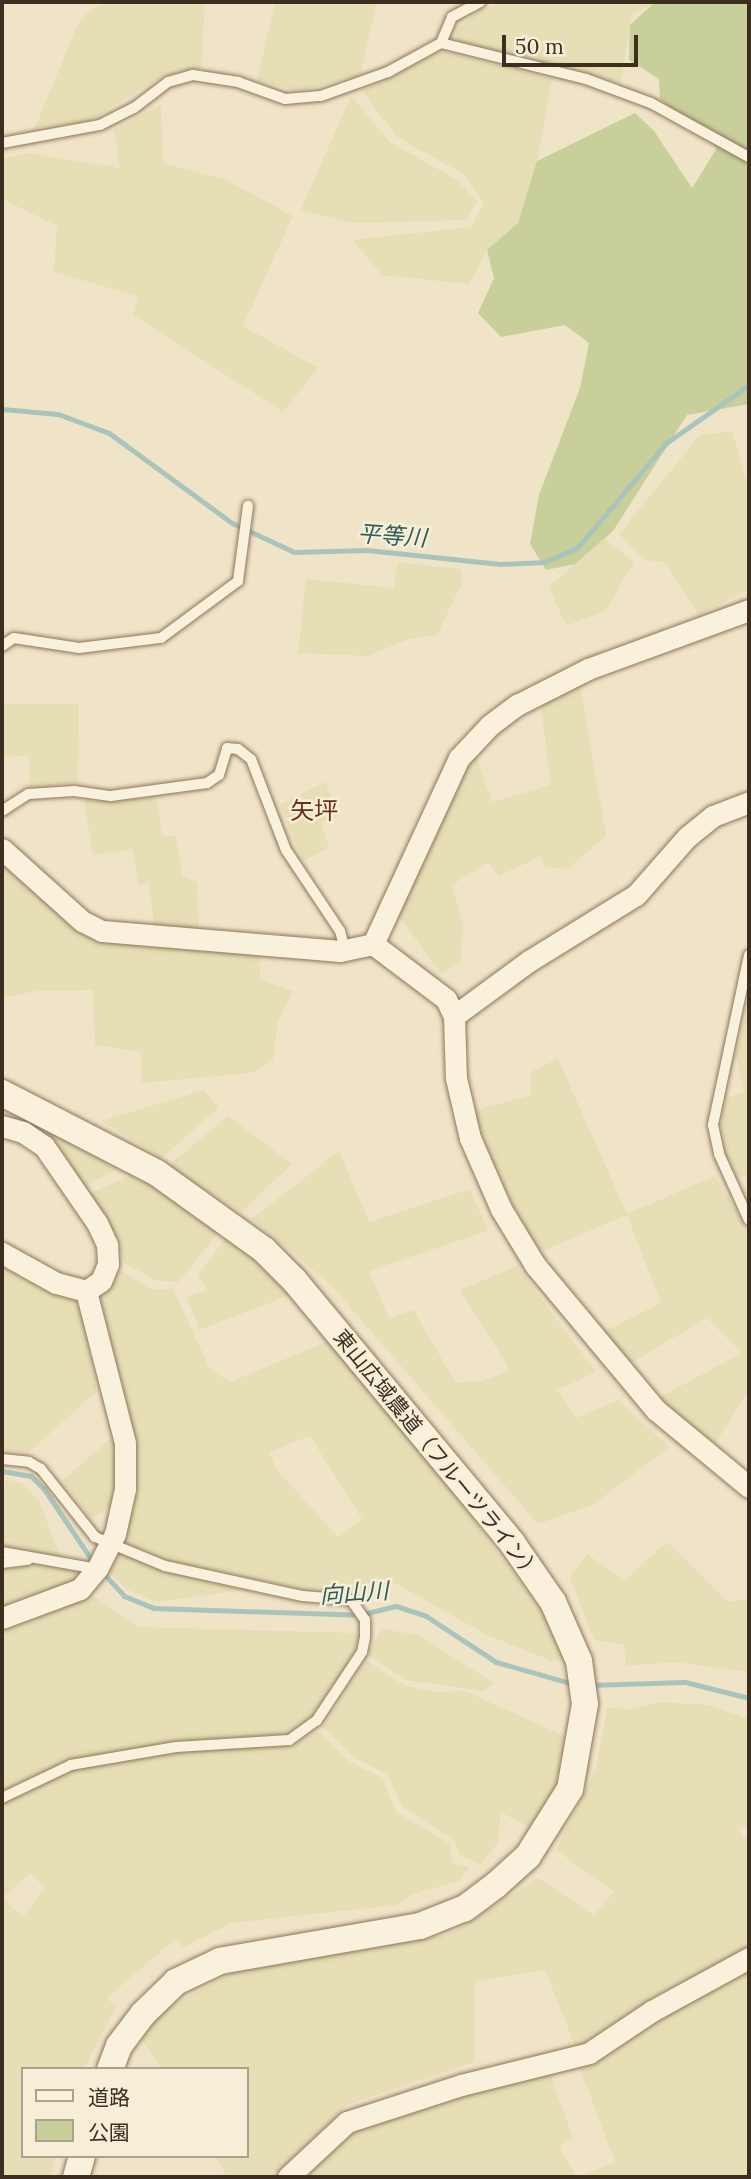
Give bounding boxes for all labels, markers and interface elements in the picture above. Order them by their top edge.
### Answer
scale bar [506,21,642,65]
text: 50 m [515,33,564,60]
water label: 平等川 [357,520,427,552]
district label: 矢坪 [290,797,338,825]
street label: 東山広域農道（フルーツライン） [328,1325,546,1585]
water label: 向山川 [319,1577,389,1609]
legend [21,2067,248,2158]
text: 道路 [88,2084,130,2111]
text: 公園 [88,2119,130,2146]

